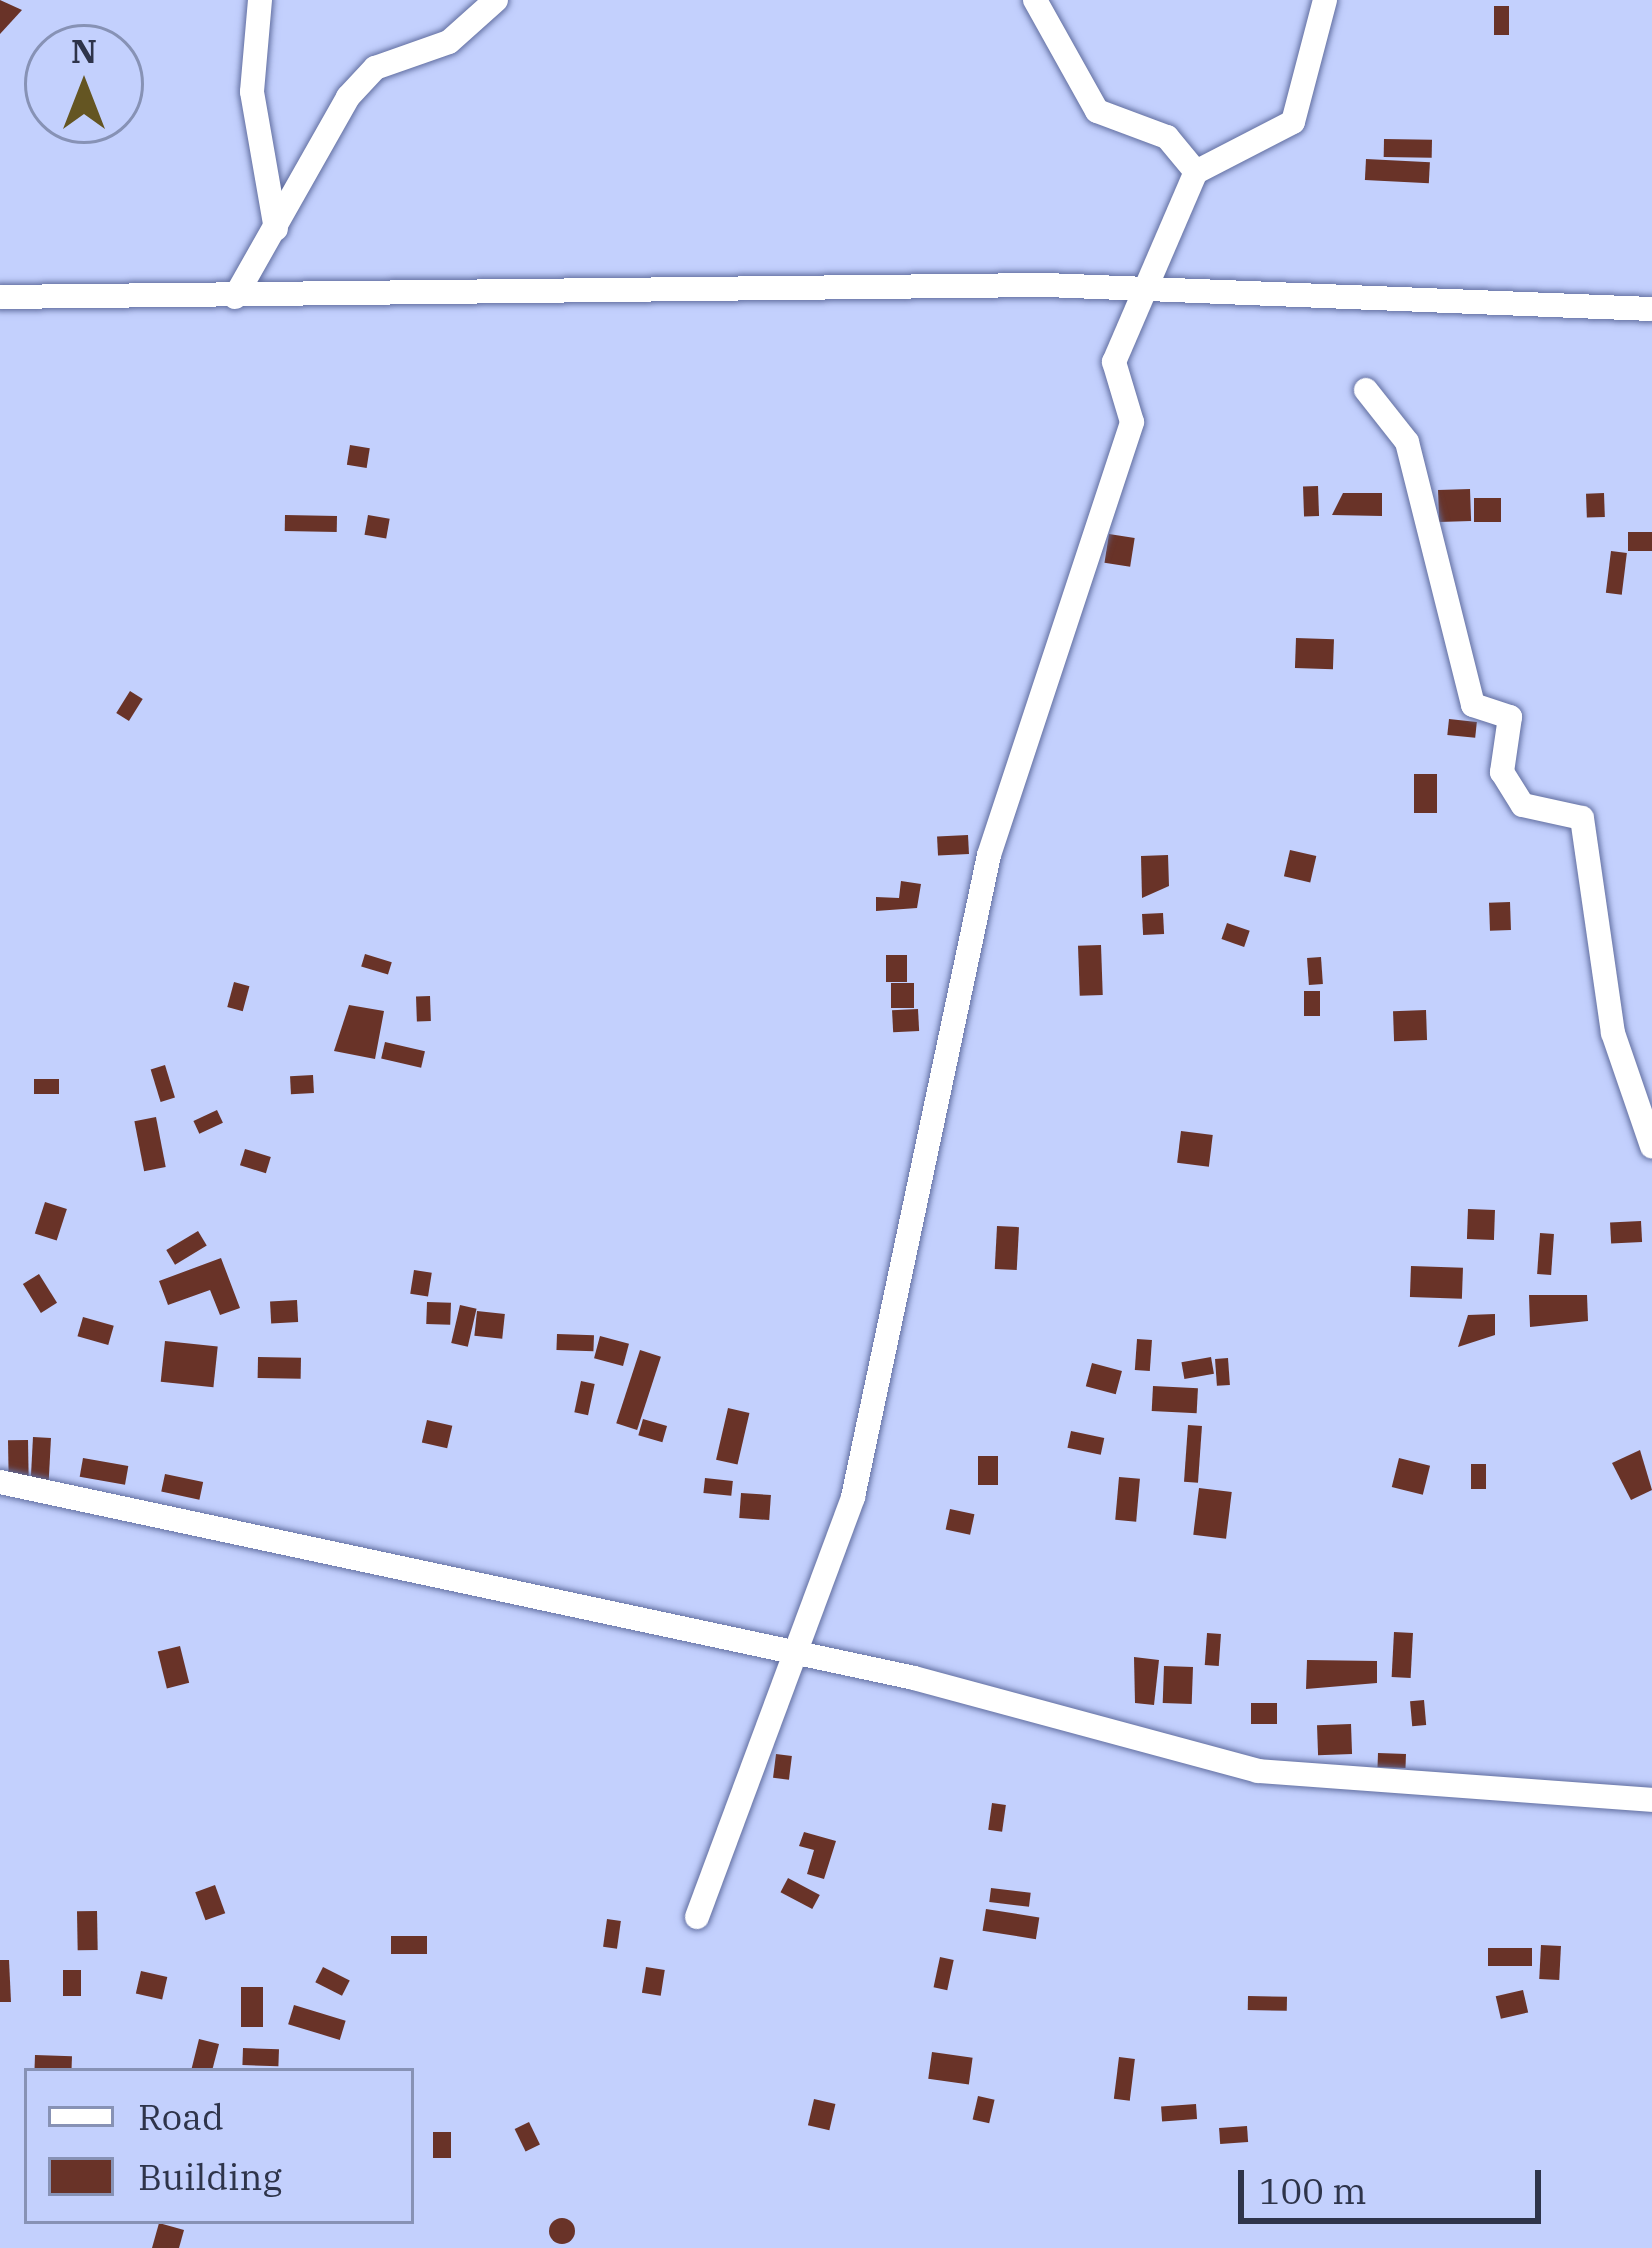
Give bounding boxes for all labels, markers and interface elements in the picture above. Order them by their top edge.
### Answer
north arrow [24,24,144,144]
text: N [71,29,97,72]
legend [24,2068,414,2224]
text: Road [138,2093,224,2140]
scale bar [1244,2146,1547,2220]
text: Building [138,2153,282,2200]
text: 100 m [1259,2167,1366,2214]

